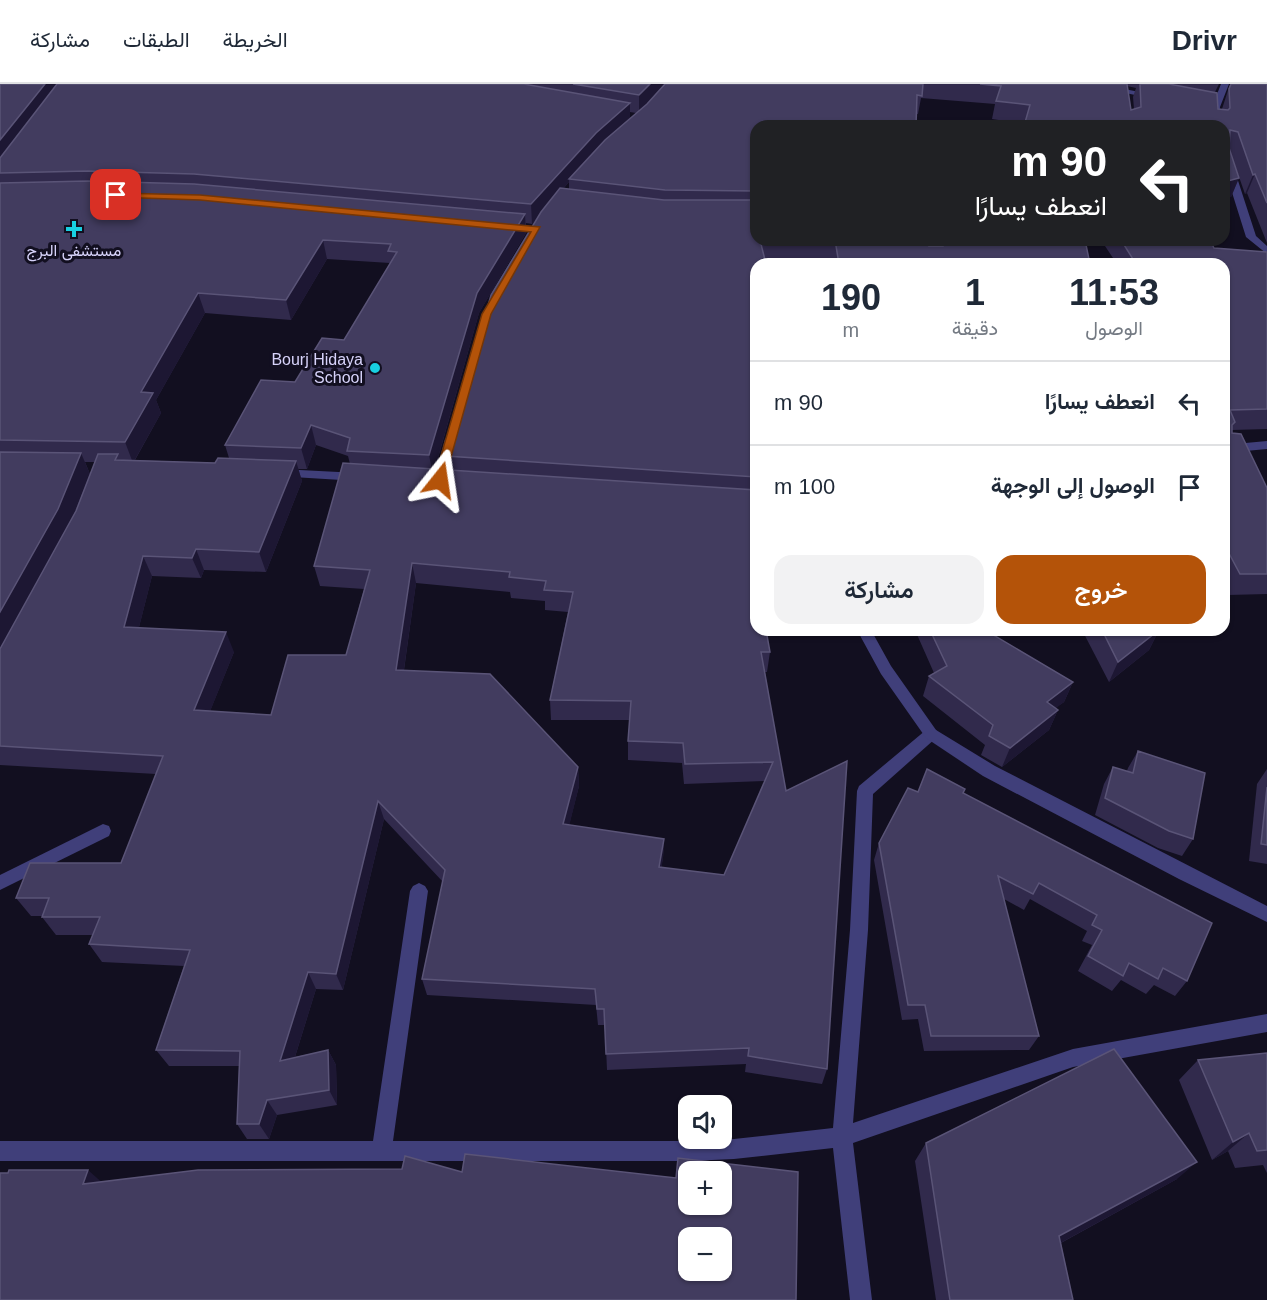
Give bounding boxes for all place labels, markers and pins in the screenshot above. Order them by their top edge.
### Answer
pin [90,169,141,220]
marker: مستشفى البرج [65,220,83,238]
place label: مستشفى البرج [27,242,121,262]
place label: Bourj Hidaya School [271,351,363,386]
marker: Bourj Hidaya School [368,361,382,375]

